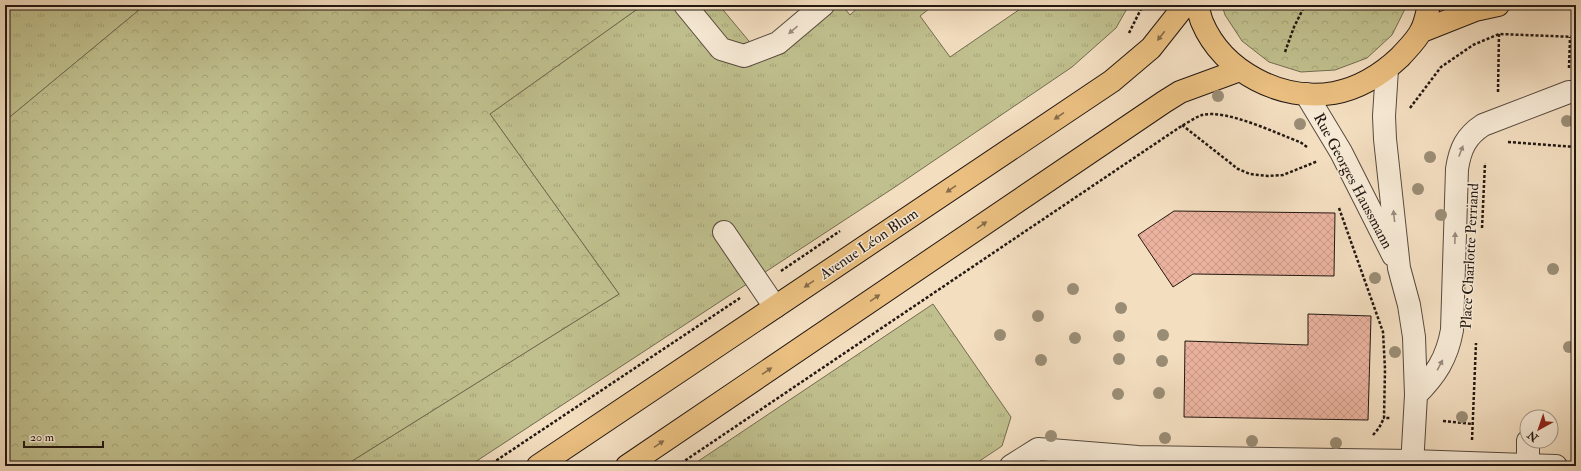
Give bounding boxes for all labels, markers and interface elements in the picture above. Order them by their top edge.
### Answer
one-way arrow [788,26,799,35]
one-way arrow [1156,30,1165,41]
street label: Rue Georges Haussmann [1309,110,1397,252]
one-way arrow [1054,112,1065,120]
one-way arrow [1458,145,1464,157]
street label: Place Charlotte Perriand [1457,182,1483,329]
one-way arrow [946,185,957,193]
street label: Avenue Léon Blum [815,204,922,285]
one-way arrow [1390,210,1397,222]
one-way arrow [977,221,987,229]
one-way arrow [1451,232,1458,244]
one-way arrow [803,281,814,288]
one-way arrow [869,294,880,302]
one-way arrow [1436,359,1443,371]
one-way arrow [762,367,772,375]
north arrow [1519,409,1559,449]
scale bar [24,423,103,449]
text: N [1524,427,1542,445]
text: 20 m [30,430,55,445]
one-way arrow [654,440,665,448]

